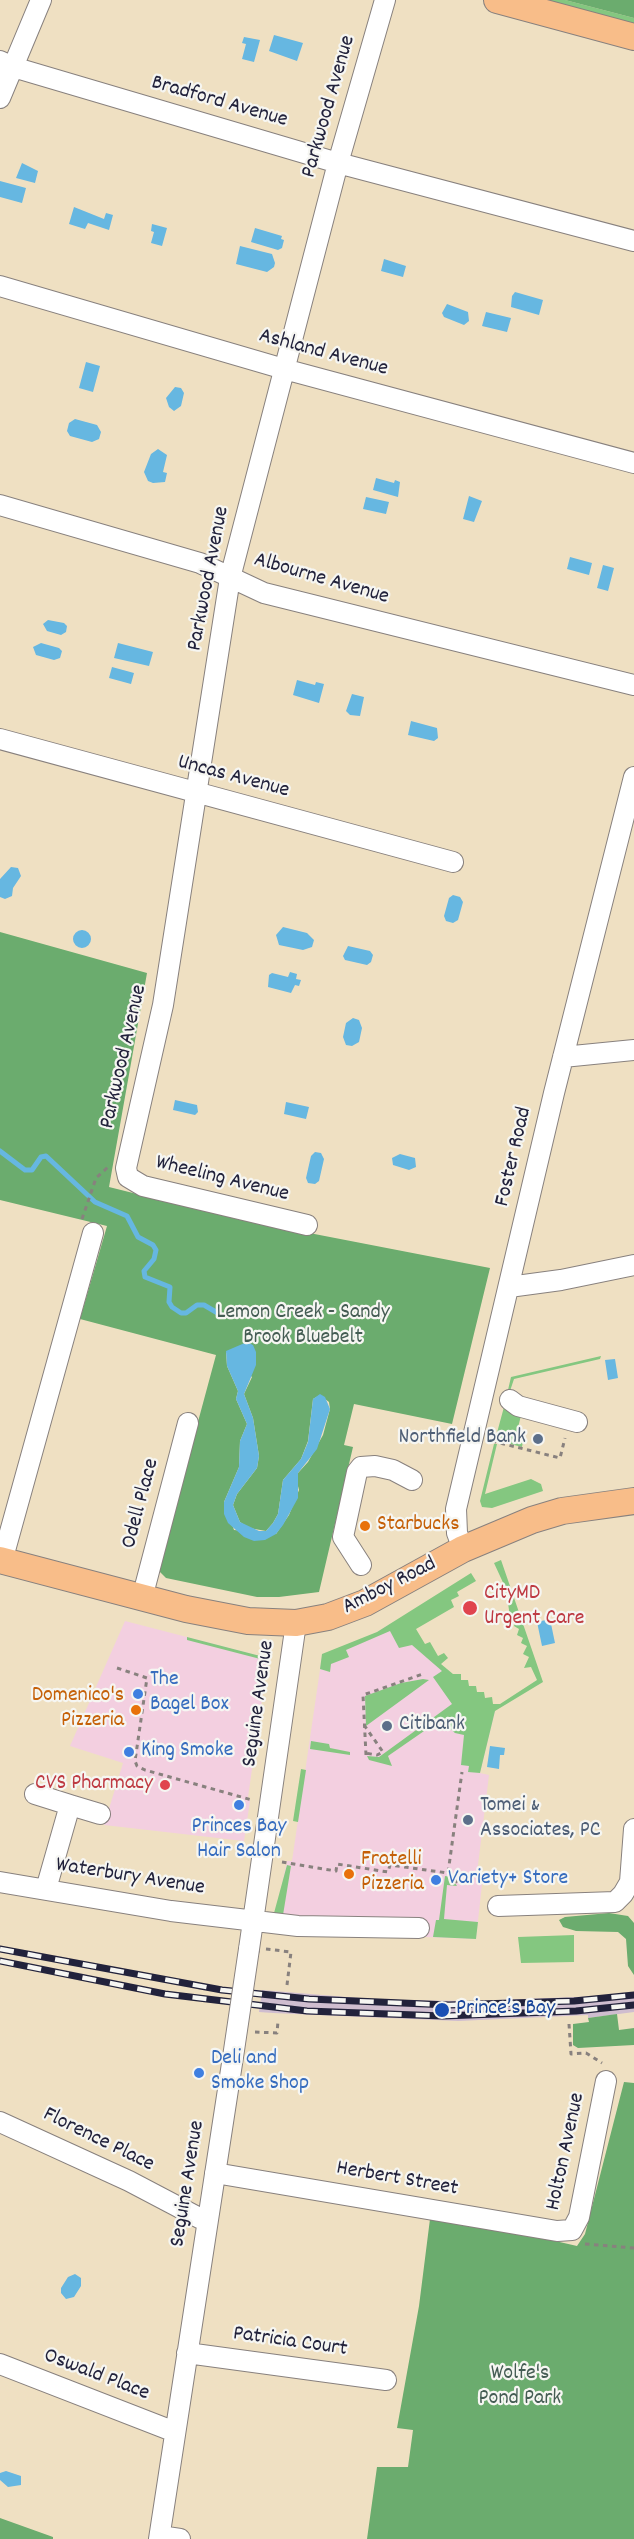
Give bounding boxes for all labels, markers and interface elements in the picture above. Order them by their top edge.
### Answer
street label: Parkwood Avenue [297,33,363,181]
street label: Bradford Avenue [148,71,290,135]
street label: Ashland Avenue [256,324,390,384]
street label: Parkwood Avenue [183,504,237,654]
street label: Albourne Avenue [250,548,392,612]
street label: Uncas Avenue [174,750,292,806]
street label: Parkwood Avenue [96,983,154,1131]
street label: Foster Road [491,1105,539,1209]
street label: Wheeling Avenue [153,1151,291,1209]
park label: Lemon Creek - Sandy Brook Bluebelt [216,1301,390,1352]
place label: Northfield Bank [399,1426,526,1452]
marker: Northfield Bank [531,1432,545,1446]
street label: Odell Place [117,1456,167,1552]
place label: Starbucks [377,1513,459,1539]
marker: Starbucks [358,1519,372,1533]
street label: Amboy Road [339,1552,441,1622]
place label: CityMD Urgent Care [484,1582,584,1634]
marker: CityMD Urgent Care [461,1599,479,1617]
street label: Seguine Avenue [238,1639,282,1769]
place label: The Bagel Box [150,1668,229,1720]
place label: Domenico's Pizzeria [32,1684,124,1736]
marker: The Bagel Box [131,1687,145,1701]
marker: Domenico's Pizzeria [129,1703,143,1717]
place label: Citibank [399,1713,465,1739]
marker: Citibank [380,1719,394,1733]
place label: King Smoke [141,1739,233,1765]
marker: King Smoke [122,1745,136,1759]
place label: CVS Pharmacy [35,1772,153,1798]
marker: CVS Pharmacy [158,1778,172,1792]
place label: Tomei & Associates, PC [480,1794,601,1846]
marker: Princes Bay Hair Salon [232,1798,246,1812]
marker: Tomei & Associates, PC [461,1813,475,1827]
place label: Princes Bay Hair Salon [192,1815,286,1867]
place label: Fratelli Pizzeria [361,1848,424,1900]
street label: Waterbury Avenue [54,1853,206,1903]
marker: Fratelli Pizzeria [342,1867,356,1881]
place label: Variety+ Store [448,1867,568,1893]
marker: Variety+ Store [429,1873,443,1887]
place label: Prince’s Bay [456,1997,555,2023]
marker: Prince’s Bay [433,2001,451,2019]
place label: Deli and Smoke Shop [211,2047,309,2098]
marker: Deli and Smoke Shop [192,2066,206,2080]
street label: Holton Avenue [542,2091,592,2213]
street label: Florence Place [38,2103,158,2179]
street label: Seguine Avenue [166,2119,212,2249]
street label: Herbert Street [334,2156,460,2204]
street label: Patricia Court [231,2322,349,2364]
street label: Oswald Place [39,2344,153,2408]
park label: Wolfe's Pond Park [479,2362,561,2414]

